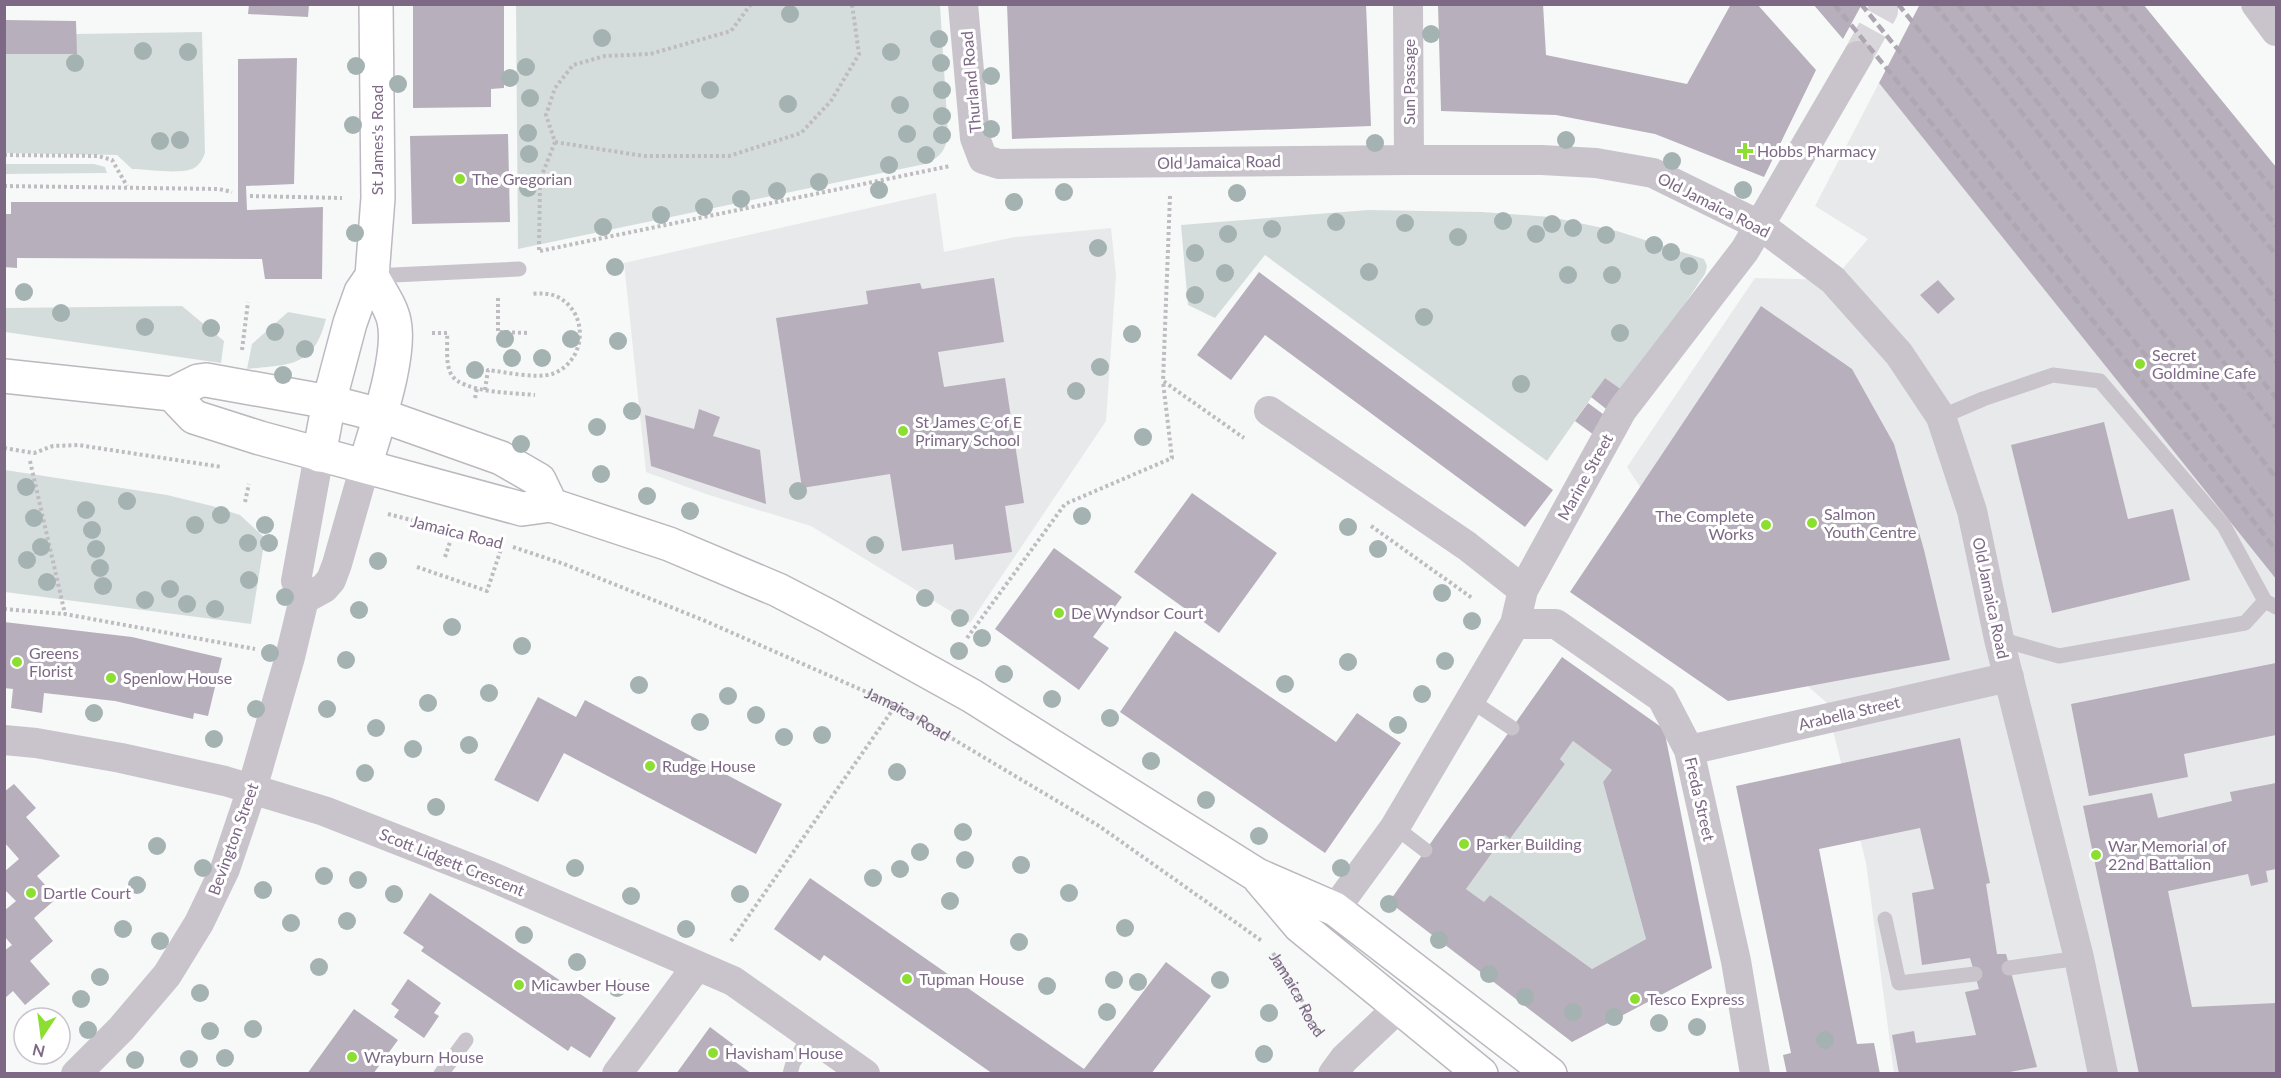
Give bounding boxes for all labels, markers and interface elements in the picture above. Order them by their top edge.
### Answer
street label: Thurland Road [957,30,984,134]
street label: Sun Passage [1399,39,1418,125]
street label: St James's Road [367,85,386,195]
place label: Hobbs Pharmacy [1757,141,1877,160]
marker: Hobbs Pharmacy [1738,144,1752,158]
street label: Old Jamaica Road [1157,151,1281,172]
street label: Old Jamaica Road [1655,168,1774,241]
place label: The Gregorian [472,169,572,188]
marker: The Gregorian [453,172,467,186]
place label: Secret Goldmine Cafe [2152,345,2256,382]
marker: Secret Goldmine Cafe [2133,357,2147,371]
place label: St James C of E Primary School [915,412,1022,449]
marker: St James C of E Primary School [896,424,910,438]
street label: Marine Street [1553,430,1616,523]
place label: Salmon Youth Centre [1824,504,1916,541]
place label: The Complete Works [1655,506,1754,543]
street label: Jamaica Road [409,511,505,552]
marker: Salmon Youth Centre [1805,516,1819,530]
marker: The Complete Works [1759,518,1773,532]
street label: Old Jamaica Road [1969,535,2014,660]
place label: De Wyndsor Court [1071,603,1204,622]
marker: De Wyndsor Court [1052,606,1066,620]
place label: Greens Florist [29,643,79,680]
marker: Greens Florist [10,655,24,669]
place label: Spenlow House [123,668,232,687]
marker: Spenlow House [104,671,118,685]
street label: Jamaica Road [862,683,954,744]
street label: Arabella Street [1796,692,1902,733]
street label: Freda Street [1682,755,1719,843]
place label: Rudge House [662,756,756,775]
marker: Rudge House [643,759,657,773]
street label: Bevington Street [203,780,262,897]
street label: Scott Lidgett Crescent [377,824,528,899]
place label: Parker Building [1476,834,1582,853]
place label: War Memorial of 22nd Battalion [2108,836,2227,873]
marker: Parker Building [1457,837,1471,851]
marker: War Memorial of 22nd Battalion [2089,848,2103,862]
place label: Dartle Court [43,883,131,902]
marker: Dartle Court [24,886,38,900]
street label: Jamaica Road [1266,948,1329,1040]
place label: Tupman House [919,969,1024,988]
marker: Tupman House [900,972,914,986]
place label: Micawber House [531,975,650,994]
marker: Micawber House [512,978,526,992]
place label: Tesco Express [1647,989,1745,1008]
marker: Tesco Express [1628,992,1642,1006]
north arrow [12,1006,72,1066]
text: N [30,1040,47,1062]
place label: Havisham House [725,1043,843,1062]
marker: Havisham House [706,1046,720,1060]
place label: Wrayburn House [364,1047,484,1066]
marker: Wrayburn House [345,1050,359,1064]

